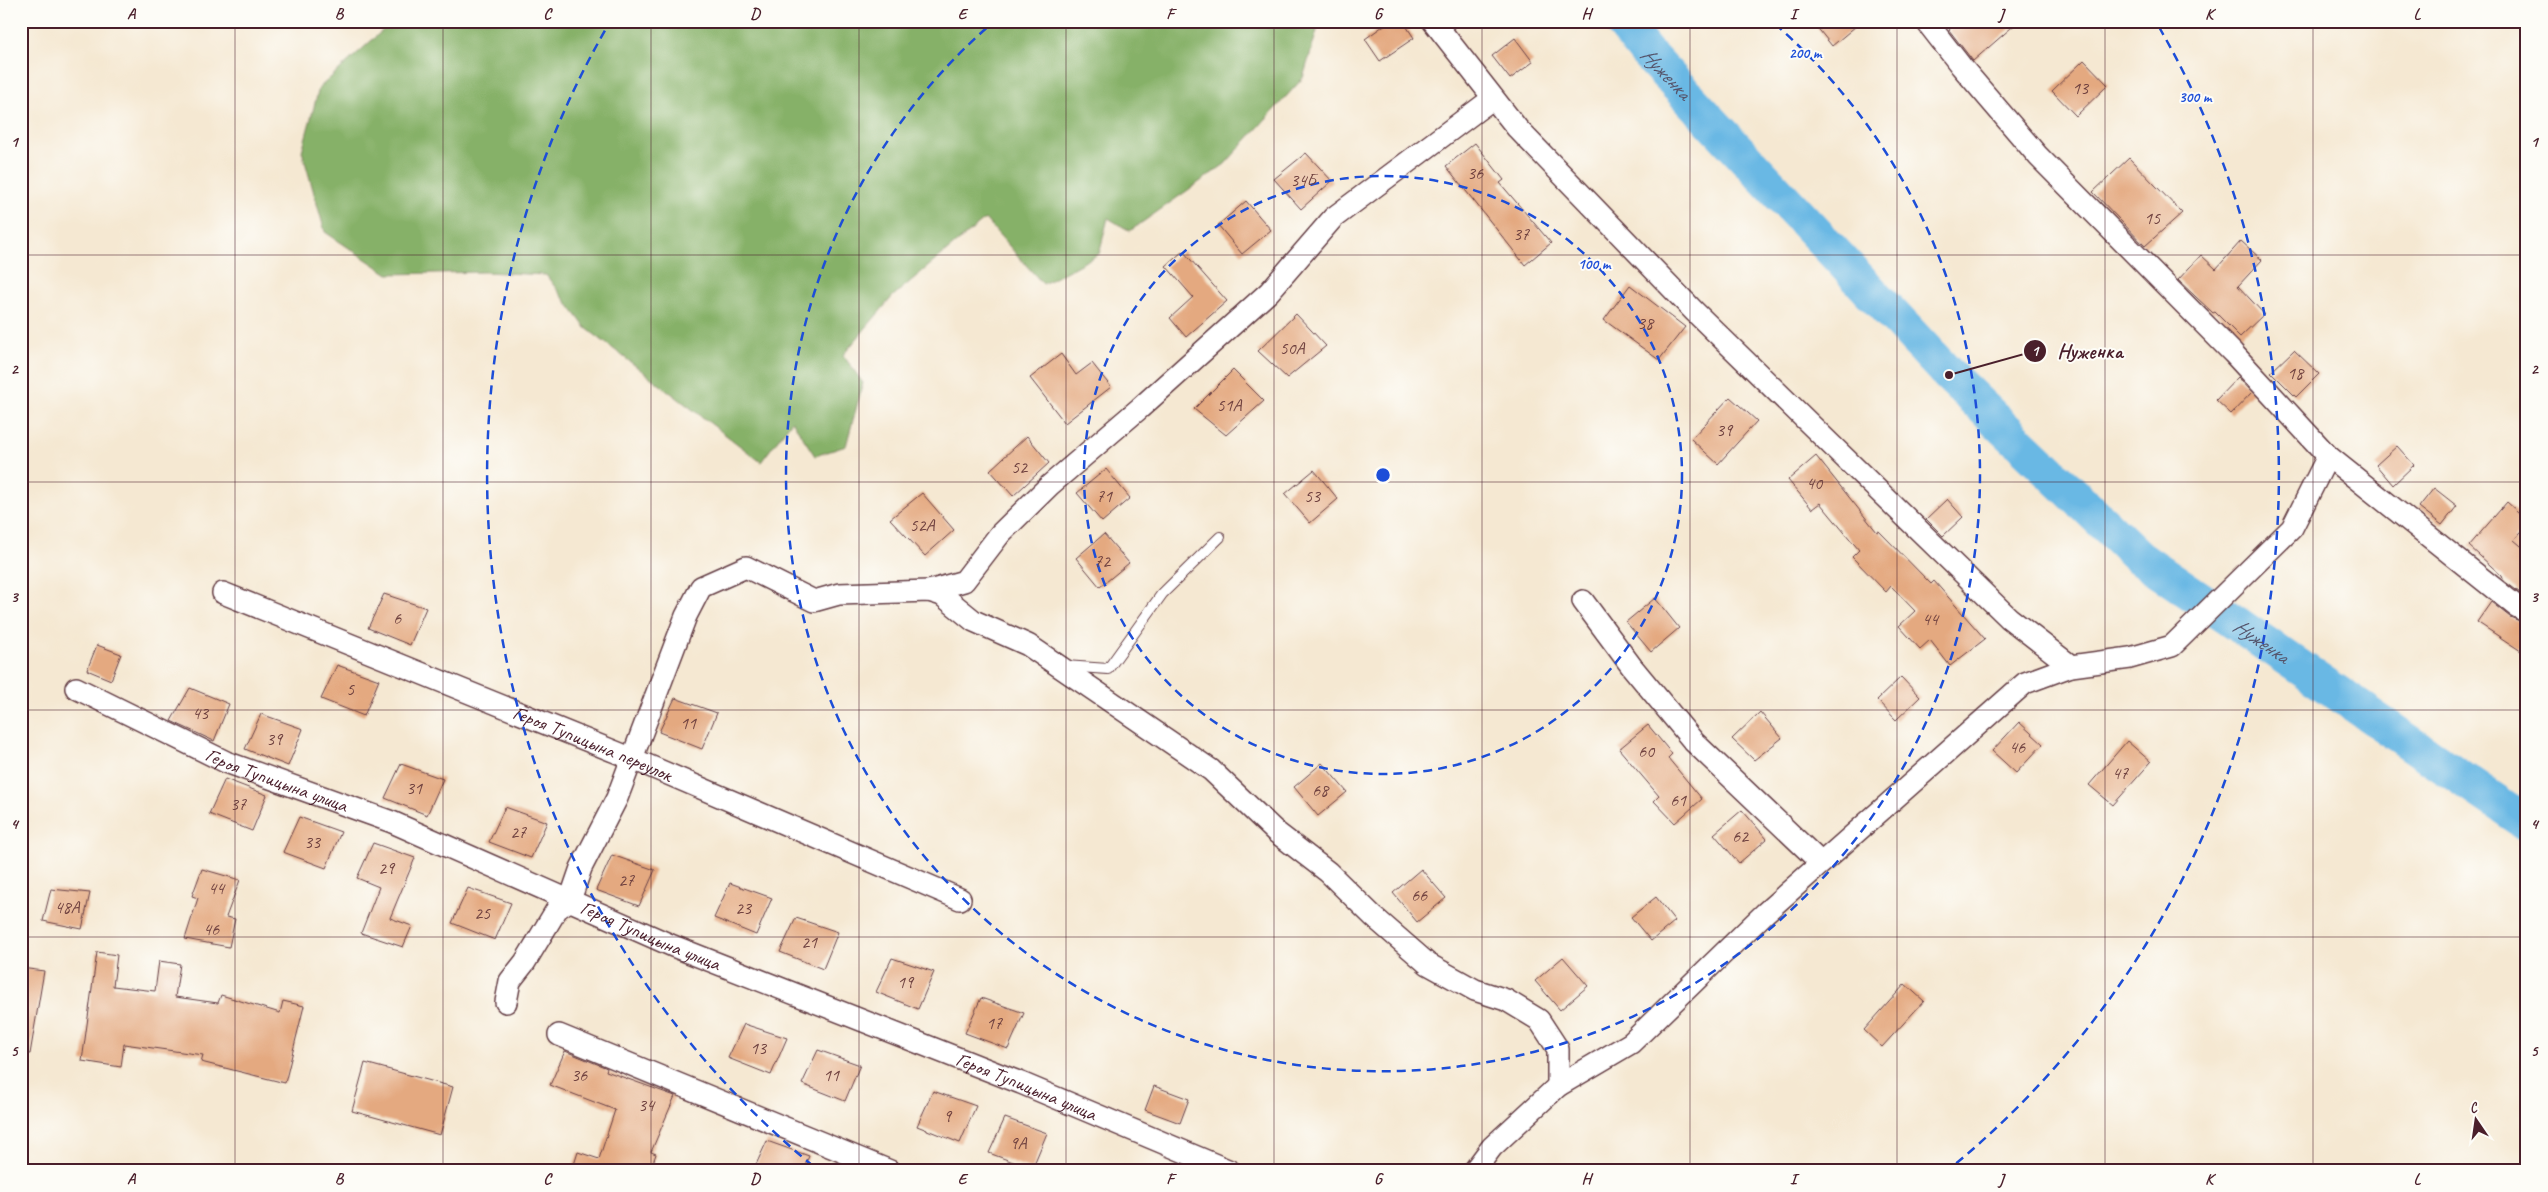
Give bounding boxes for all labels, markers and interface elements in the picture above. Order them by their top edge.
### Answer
text: A [127,4,137,24]
text: B [335,4,345,24]
text: C [543,4,553,24]
text: D [750,4,761,24]
text: E [958,4,969,24]
text: F [1166,4,1177,24]
text: G [1374,4,1384,24]
text: H [1581,4,1593,24]
text: I [1790,4,1800,24]
text: J [1997,4,2006,24]
text: K [2205,4,2217,24]
text: L [2414,4,2422,24]
water label: Нуженка [1635,42,1698,107]
text: 200 m [1789,44,1823,63]
house number: 13 [2072,77,2090,99]
text: 300 m [2179,88,2213,107]
text: 1 [10,132,19,152]
text: 1 [2530,132,2539,152]
house number: 36 [1467,162,1484,184]
house number: 34Б [1290,169,1319,191]
house number: 15 [2144,207,2161,229]
house number: 37 [1513,223,1530,245]
text: 100 m [1578,255,1612,274]
house number: 38 [1637,312,1655,334]
callout: Нуженка [2023,333,2133,369]
house number: 50А [1279,337,1306,359]
text: Нуженка [2057,338,2125,364]
text: 1 [2032,342,2041,361]
text: 2 [10,359,19,379]
text: 2 [2530,359,2539,379]
house number: 18 [2287,362,2305,384]
house number: 51А [1216,394,1243,416]
house number: 39 [1716,419,1734,441]
house number: 52 [1011,456,1029,478]
centre of rings [1374,466,1392,484]
house number: 40 [1806,472,1824,494]
house number: 71 [1096,485,1113,507]
house number: 53 [1304,485,1322,507]
house number: 52А [909,514,936,536]
house number: 72 [1094,550,1112,572]
text: 3 [10,587,19,607]
text: 3 [2530,587,2539,607]
house number: 6 [393,607,402,629]
house number: 44 [1922,608,1940,630]
water label: Нуженка [2228,613,2296,670]
house number: 5 [346,678,355,700]
street label: Героя Тупицына переулок [509,700,677,788]
house number: 43 [192,702,210,724]
house number: 11 [680,712,697,734]
house number: 39 [266,728,284,750]
house number: 46 [2009,736,2026,758]
house number: 60 [1638,740,1656,762]
street label: Героя Тупицына улица [201,742,352,818]
house number: 47 [2112,762,2129,784]
house number: 31 [406,777,423,799]
house number: 68 [1312,779,1330,801]
house number: 61 [1670,789,1687,811]
house number: 37 [230,793,247,815]
text: 4 [10,814,19,834]
text: 4 [2530,814,2539,834]
house number: 27 [510,821,527,843]
house number: 62 [1732,825,1750,847]
house number: 33 [304,831,322,853]
house number: 29 [378,857,396,879]
house number: 27 [618,869,635,891]
house number: 44 [208,877,226,899]
house number: 66 [1411,884,1428,906]
street label: Героя Тупицына улица [577,895,725,977]
house number: 48А [54,896,81,918]
house number: 23 [735,897,753,919]
house number: 25 [474,902,491,924]
house number: 46 [203,918,220,940]
house number: 21 [801,931,818,953]
house number: 19 [897,971,915,993]
house number: 17 [986,1012,1003,1034]
house number: 13 [750,1037,768,1059]
text: 5 [11,1041,20,1061]
text: 5 [2531,1041,2540,1061]
street label: Героя Тупицына улица [952,1047,1101,1127]
house number: 36 [571,1064,588,1086]
house number: 11 [823,1064,840,1086]
house number: 34 [638,1094,656,1116]
north arrow [2450,1094,2500,1144]
text: С [2468,1098,2481,1117]
house number: 9 [943,1105,953,1127]
house number: 9А [1009,1132,1028,1154]
text: A [127,1169,137,1189]
text: B [335,1169,345,1189]
text: C [543,1169,553,1189]
text: D [750,1169,761,1189]
text: E [958,1169,969,1189]
text: F [1166,1169,1177,1189]
text: G [1374,1169,1384,1189]
text: H [1581,1169,1593,1189]
text: I [1790,1169,1800,1189]
text: J [1997,1169,2006,1189]
text: K [2205,1169,2217,1189]
text: L [2414,1169,2422,1189]

